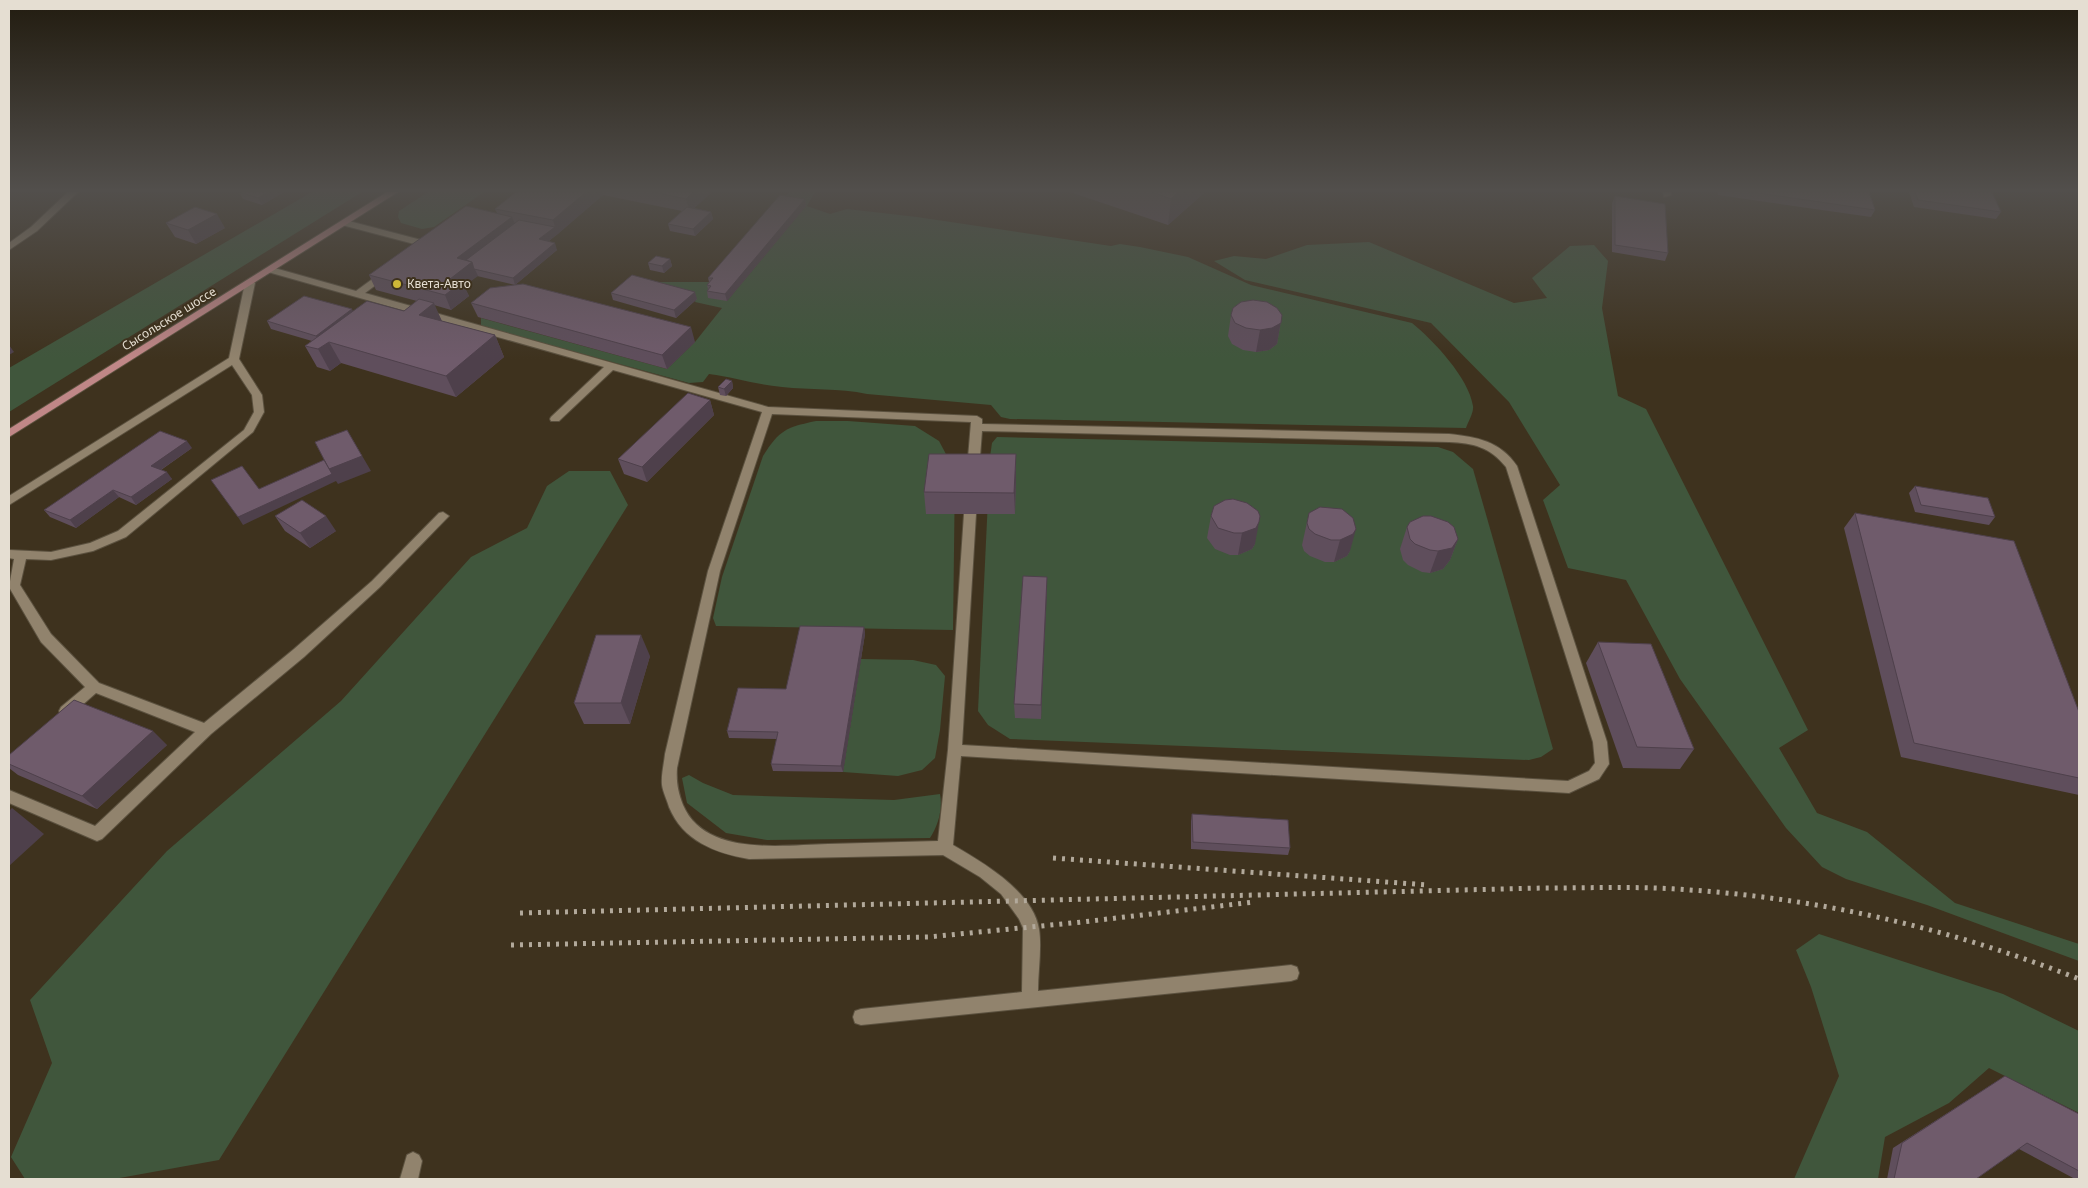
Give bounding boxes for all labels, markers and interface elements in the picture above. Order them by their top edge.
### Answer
place label: Квета-Авто [407,275,471,292]
marker: Квета-Авто [391,278,403,290]
street label: Сысольское шоссе [118,282,219,354]

